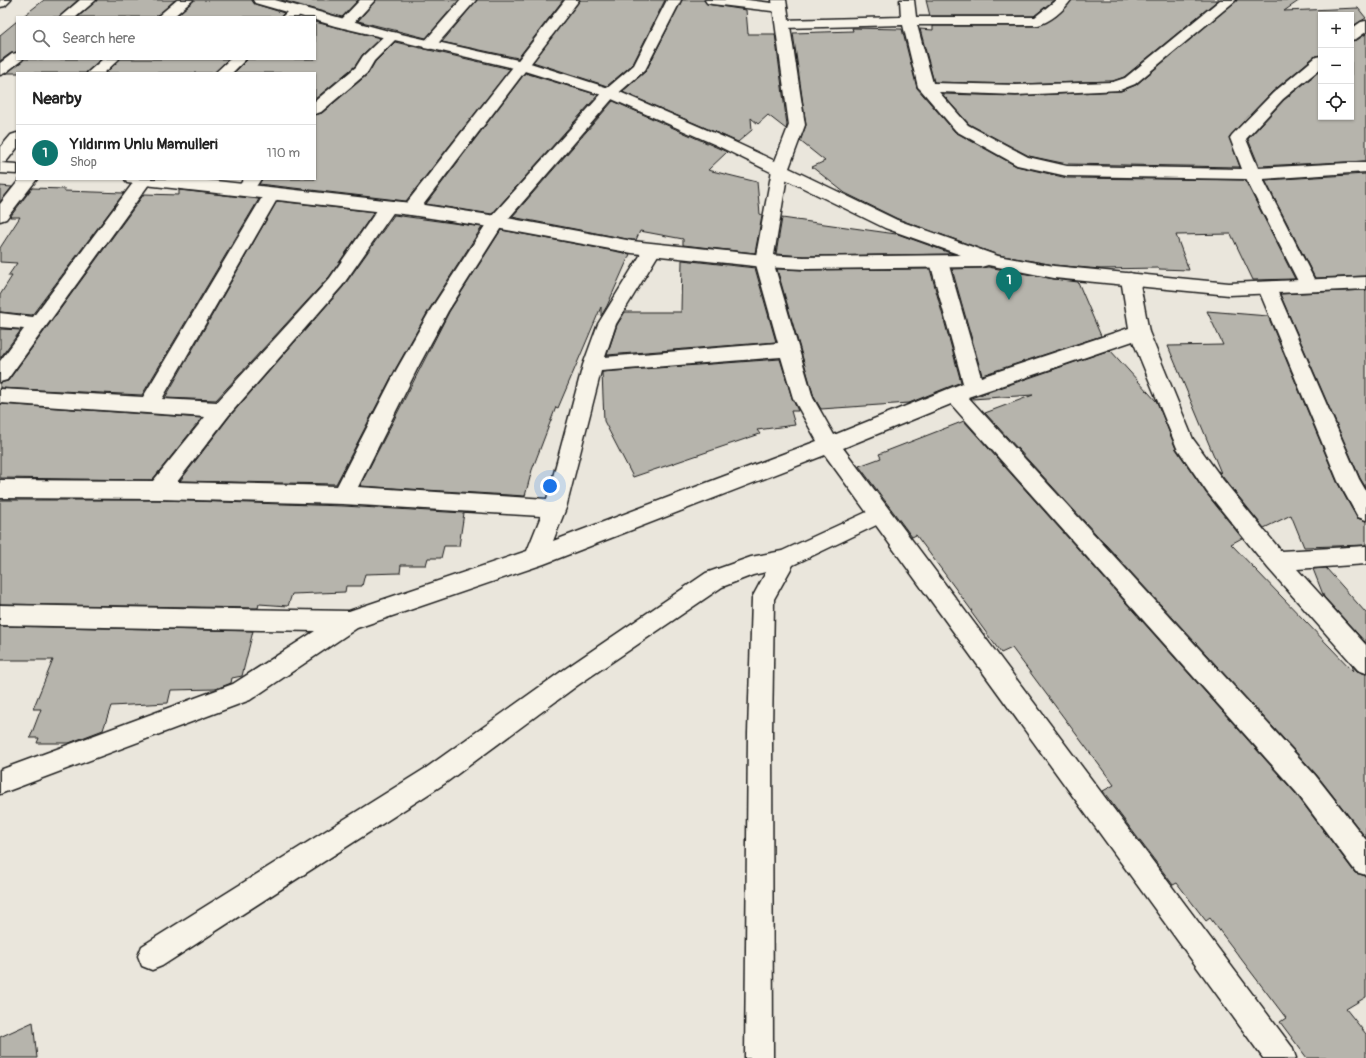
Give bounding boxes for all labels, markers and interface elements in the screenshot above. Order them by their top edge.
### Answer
map controls [1318,12,1354,120]
button: + [1318,12,1354,48]
search box [16,16,316,60]
icon: search [30,27,52,49]
text: Search here [62,29,135,48]
button: − [1318,48,1354,84]
button: locate [1318,84,1354,120]
text: Nearby [32,88,81,109]
text: Yıldırım Unlu Mamulleri [70,135,218,154]
text: 1 [42,145,48,161]
text: 110 m [267,145,300,161]
text: Shop [70,154,97,170]
pin: 1 [996,267,1022,300]
your location [540,476,560,496]

